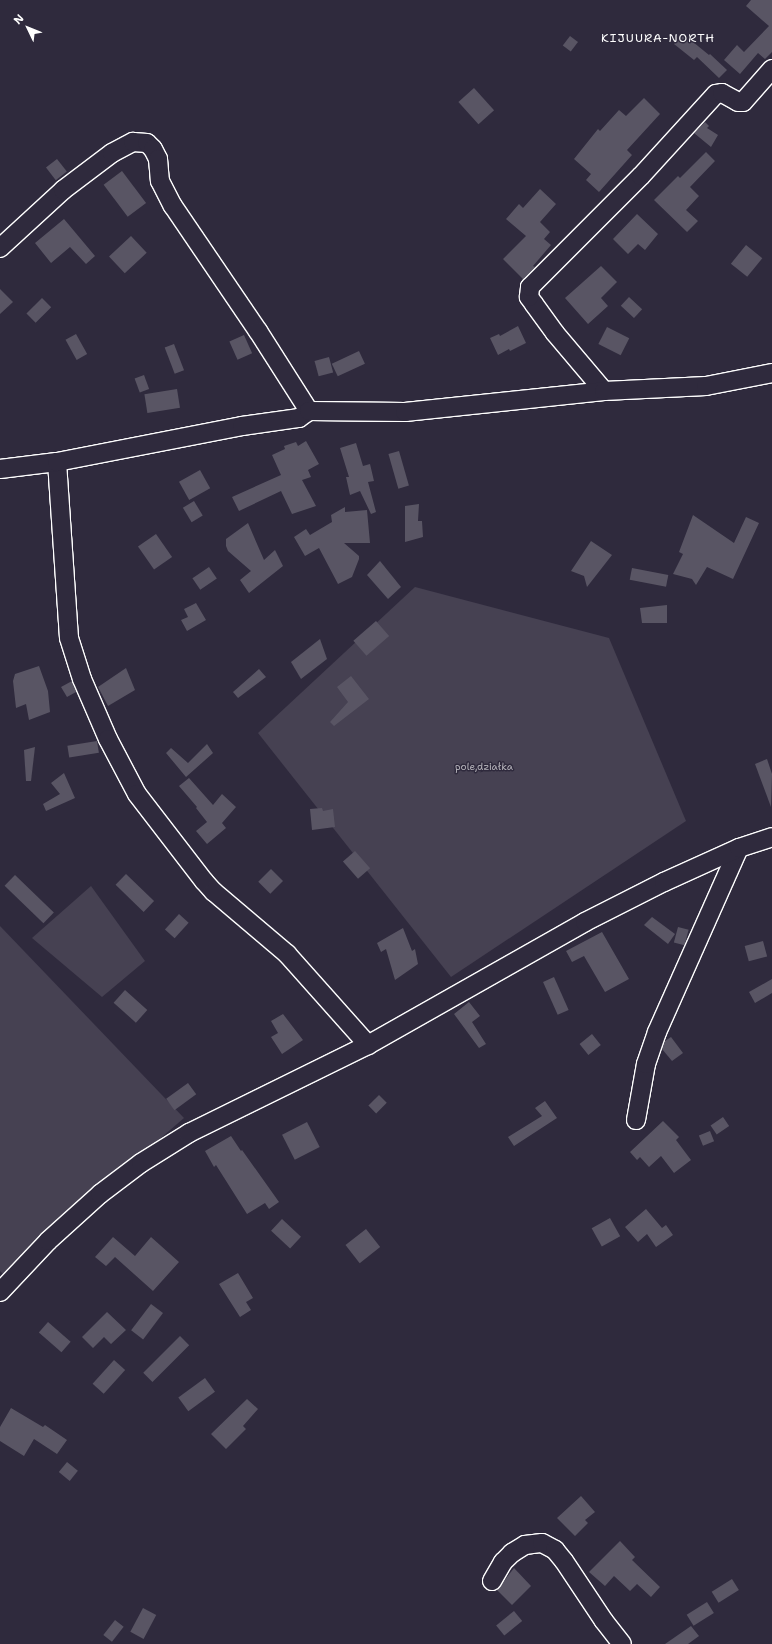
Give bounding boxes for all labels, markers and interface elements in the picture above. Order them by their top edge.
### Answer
north arrow [8,8,48,48]
text: N [10,11,27,28]
district label: KIJUURA-NORTH [601,32,715,46]
park label: pole,działka [455,761,513,773]

